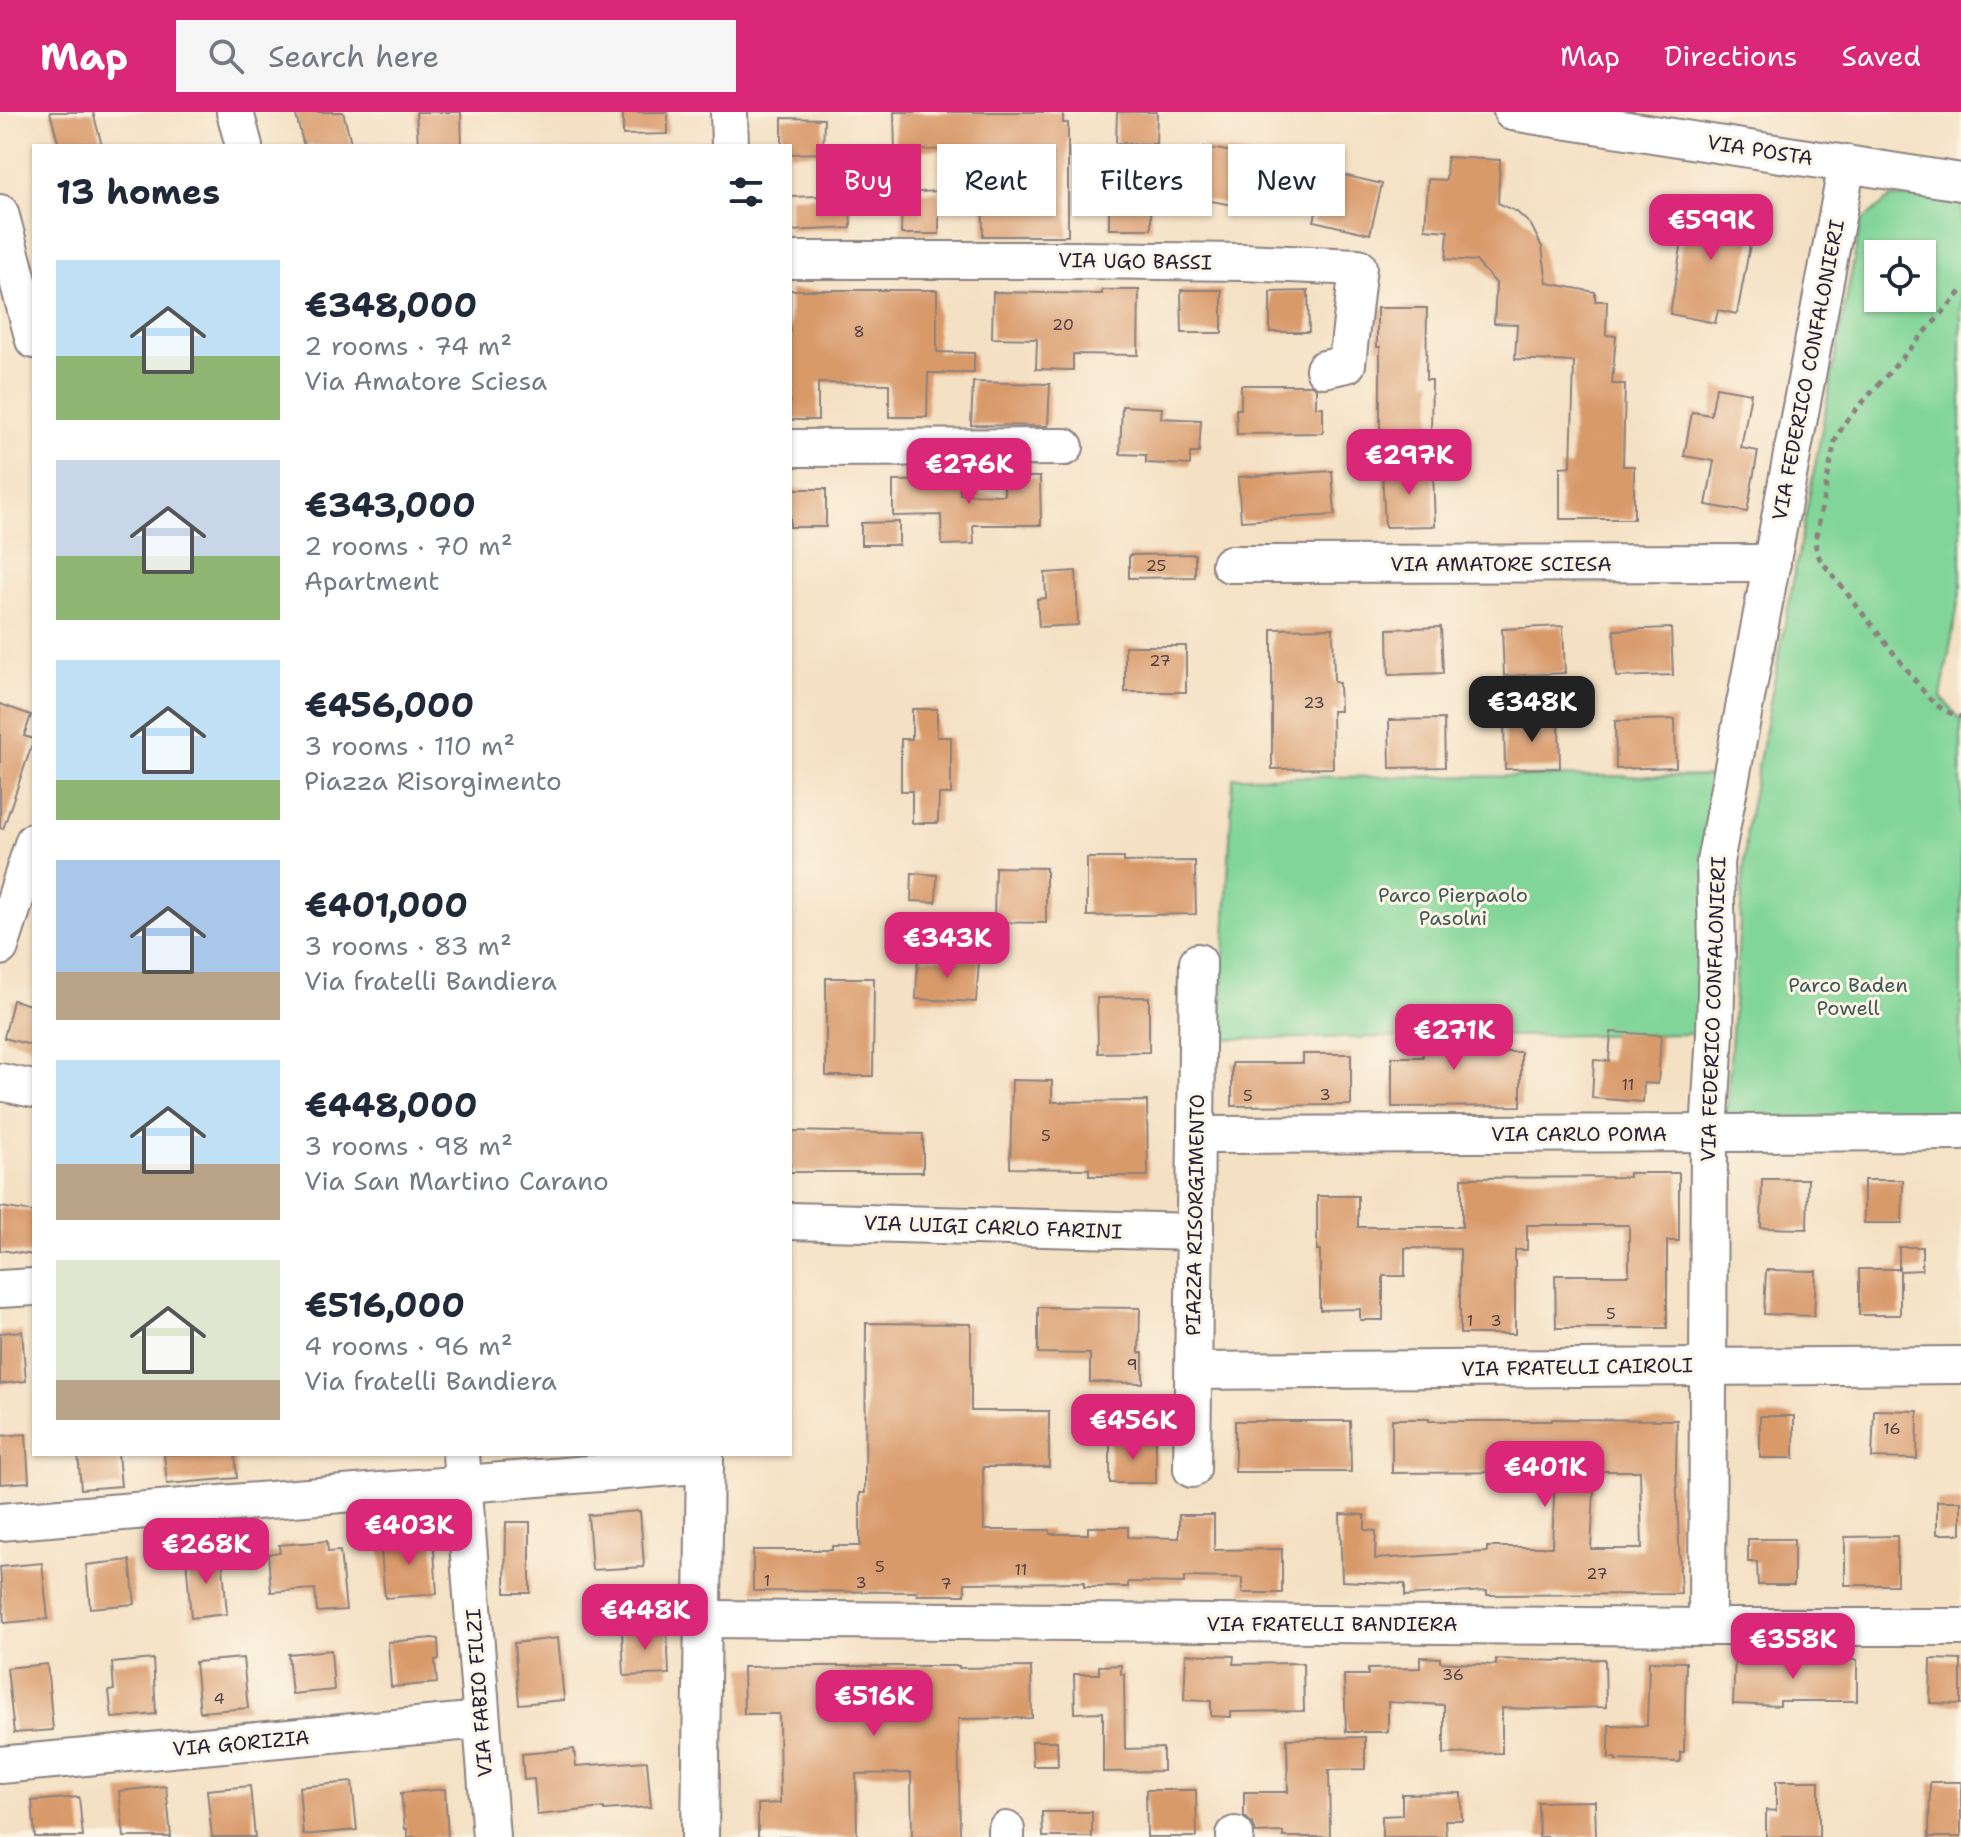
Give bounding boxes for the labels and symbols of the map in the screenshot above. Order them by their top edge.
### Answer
street label: VIA POSTA [1705,129,1815,171]
pin: €599K [1655,194,1767,262]
street label: VIA FEDERICO CONFALONIERI [1766,217,1850,523]
street label: VIA UGO BASSI [1058,247,1212,275]
house number: 20 [1052,314,1074,335]
house number: 8 [853,321,865,342]
pin: €297K [1353,429,1465,497]
pin: €276K [913,438,1025,506]
street label: VIA AMATORE SCIESA [1390,551,1612,577]
house number: 25 [1146,555,1166,576]
house number: 27 [1149,650,1171,671]
pin: €348K [1476,676,1588,744]
house number: 23 [1303,692,1325,713]
street label: VIA FEDERICO CONFALONIERI [1695,856,1731,1162]
park label: Parco Pierpaolo Pasolni [1378,882,1528,931]
pin: €343K [891,912,1003,980]
park label: Parco Baden Powell [1788,972,1908,1021]
pin: €271K [1398,1004,1510,1072]
house number: 11 [1622,1074,1634,1095]
house number: 3 [1319,1084,1331,1105]
house number: 5 [1243,1085,1253,1106]
street label: PIAZZA RISORGIMENTO [1180,1094,1210,1336]
street label: VIA CARLO POMA [1491,1121,1667,1147]
house number: 5 [1041,1125,1051,1146]
street label: VIA LUIGI CARLO FARINI [863,1209,1123,1245]
house number: 5 [1606,1303,1616,1324]
house number: 1 [1467,1310,1473,1331]
house number: 3 [1490,1310,1502,1331]
street label: VIA FRATELLI CAIROLI [1461,1352,1693,1382]
house number: 9 [1126,1354,1138,1375]
pin: €456K [1077,1394,1189,1462]
house number: 16 [1883,1418,1901,1439]
pin: €401K [1489,1441,1601,1509]
pin: €403K [353,1499,465,1567]
pin: €268K [150,1518,262,1586]
house number: 5 [875,1556,885,1577]
house number: 11 [1015,1559,1027,1580]
house number: 27 [1586,1563,1608,1584]
house number: 1 [764,1570,770,1591]
house number: 3 [855,1572,867,1593]
house number: 7 [940,1573,952,1594]
pin: €448K [589,1584,701,1652]
street label: VIA FABIO FILZI [460,1608,498,1778]
street label: VIA FRATELLI BANDIERA [1207,1611,1458,1637]
pin: €358K [1737,1613,1849,1681]
house number: 36 [1442,1664,1464,1685]
pin: €516K [818,1670,930,1738]
house number: 4 [213,1688,225,1709]
street label: VIA GORIZIA [172,1724,310,1762]

